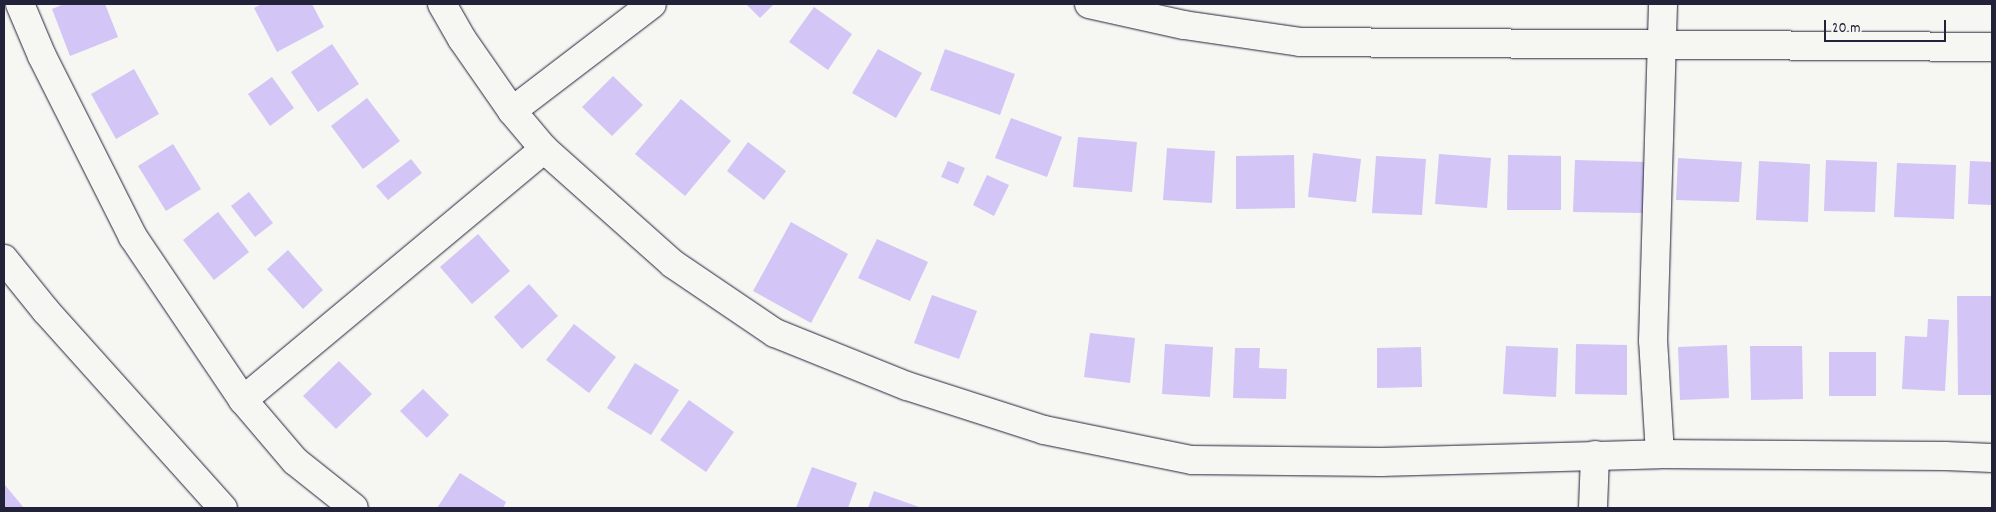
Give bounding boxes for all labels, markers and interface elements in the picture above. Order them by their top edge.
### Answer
scale bar [1826,10,1948,42]
text: 20 m [1832,18,1860,40]

